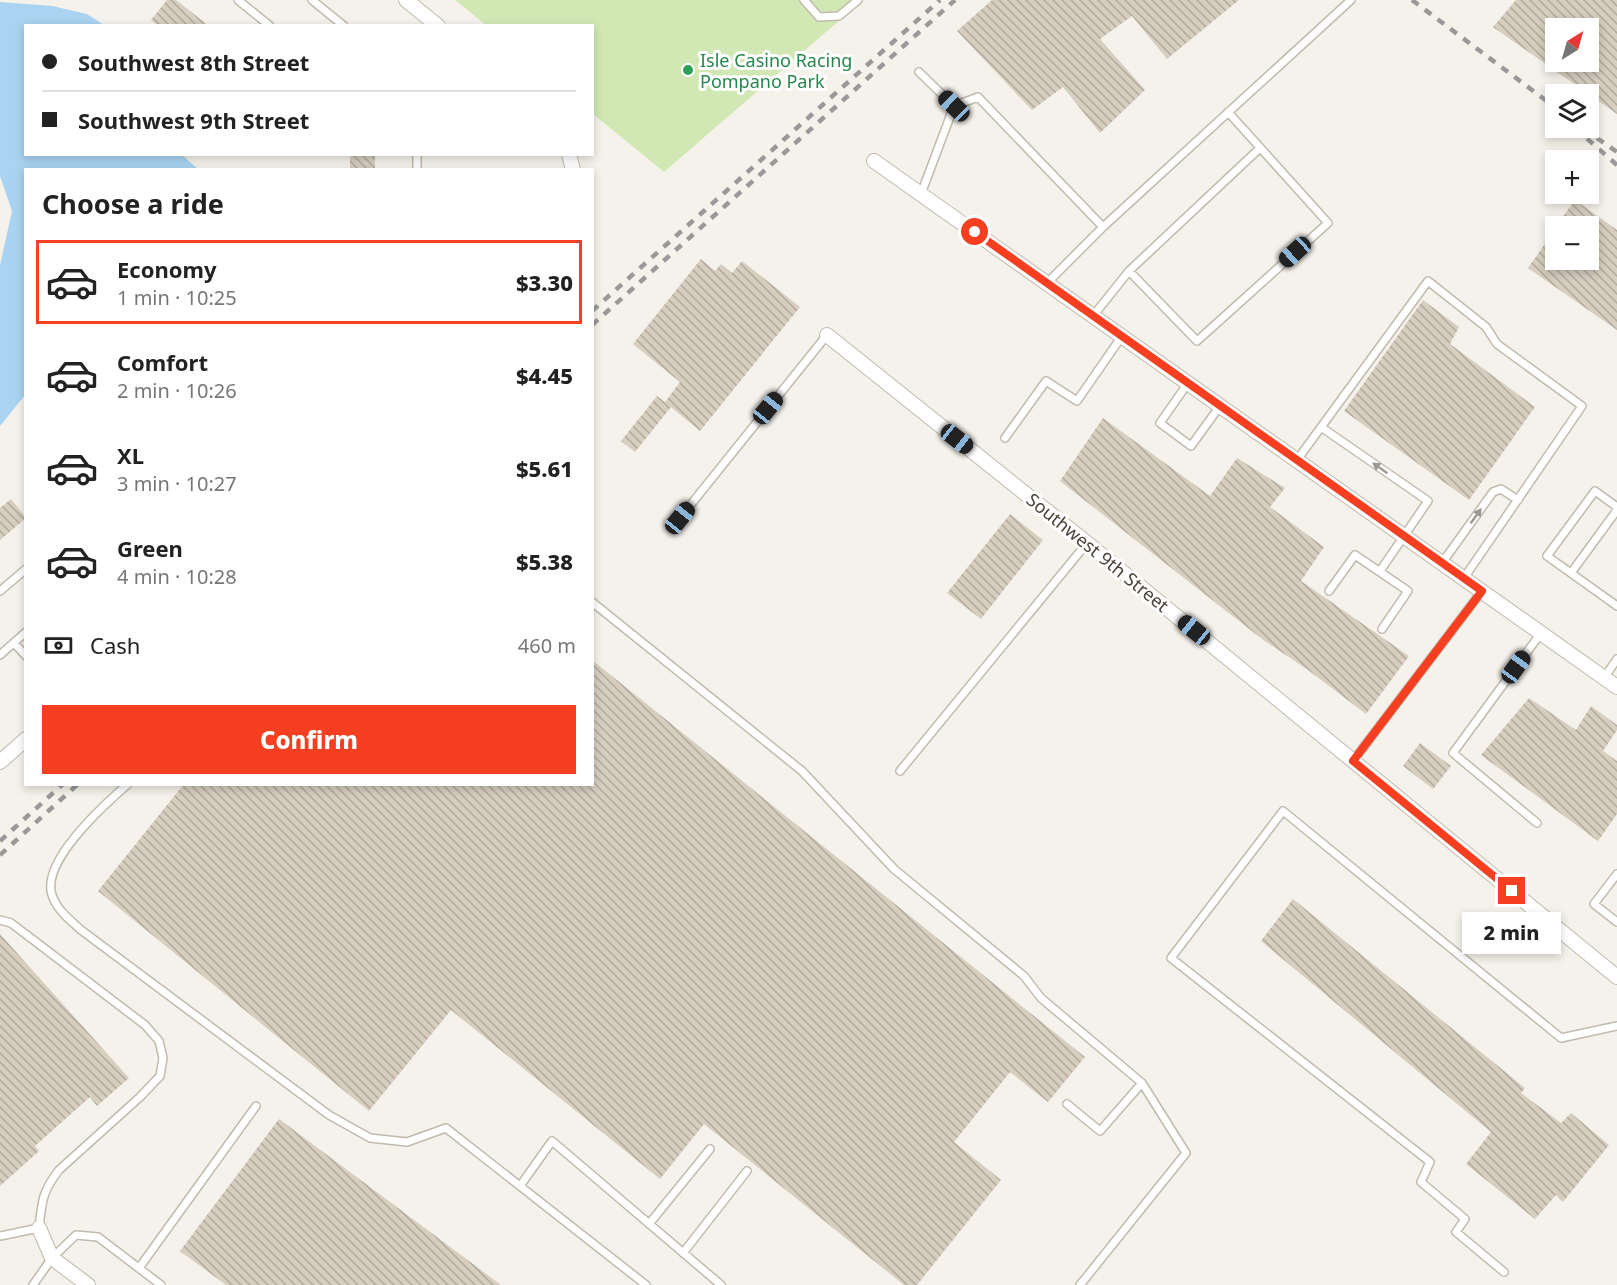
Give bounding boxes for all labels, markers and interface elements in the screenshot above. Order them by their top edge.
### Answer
north arrow [1545,18,1599,72]
map controls [1545,18,1599,270]
text: Southwest 8th Street [78,47,309,77]
place label: Isle Casino Racing Pompano Park [700,48,852,93]
marker: Isle Casino Racing Pompano Park [681,63,695,77]
button: layers [1545,84,1599,138]
car [935,87,973,125]
text: Southwest 9th Street [78,105,309,135]
button: + [1545,150,1599,204]
text: Choose a ride [42,185,224,222]
button: − [1545,216,1599,270]
route start [961,218,988,245]
car [1276,233,1314,271]
text: Economy [117,254,216,284]
icon: car [45,255,99,309]
text: $3.30 [516,267,573,297]
text: 1 min · 10:25 [117,284,237,311]
text: Comfort [117,347,208,377]
icon: car [45,348,99,402]
text: $4.45 [516,360,573,390]
text: 2 min · 10:26 [117,377,237,404]
car [750,388,786,428]
car [937,421,977,457]
text: XL [117,440,144,470]
icon: car [45,441,99,495]
text: $5.61 [516,453,573,483]
one-way arrow [1372,462,1388,474]
text: 3 min · 10:27 [117,470,237,497]
street label: Southwest 9th Street [1022,487,1175,617]
car [662,498,698,538]
one-way arrow [1469,508,1481,523]
text: Green [117,533,183,563]
icon: car [45,534,99,588]
text: $5.38 [516,546,573,576]
text: 4 min · 10:28 [117,563,237,590]
car [1174,612,1214,648]
icon: cash [42,629,75,662]
text: Cash [90,630,140,660]
text: 460 m [518,632,576,659]
car [1498,647,1534,687]
button: Confirm [42,705,576,774]
route end [1498,877,1525,904]
callout: 2 min [1462,912,1562,954]
text: 2 min [1484,919,1539,946]

